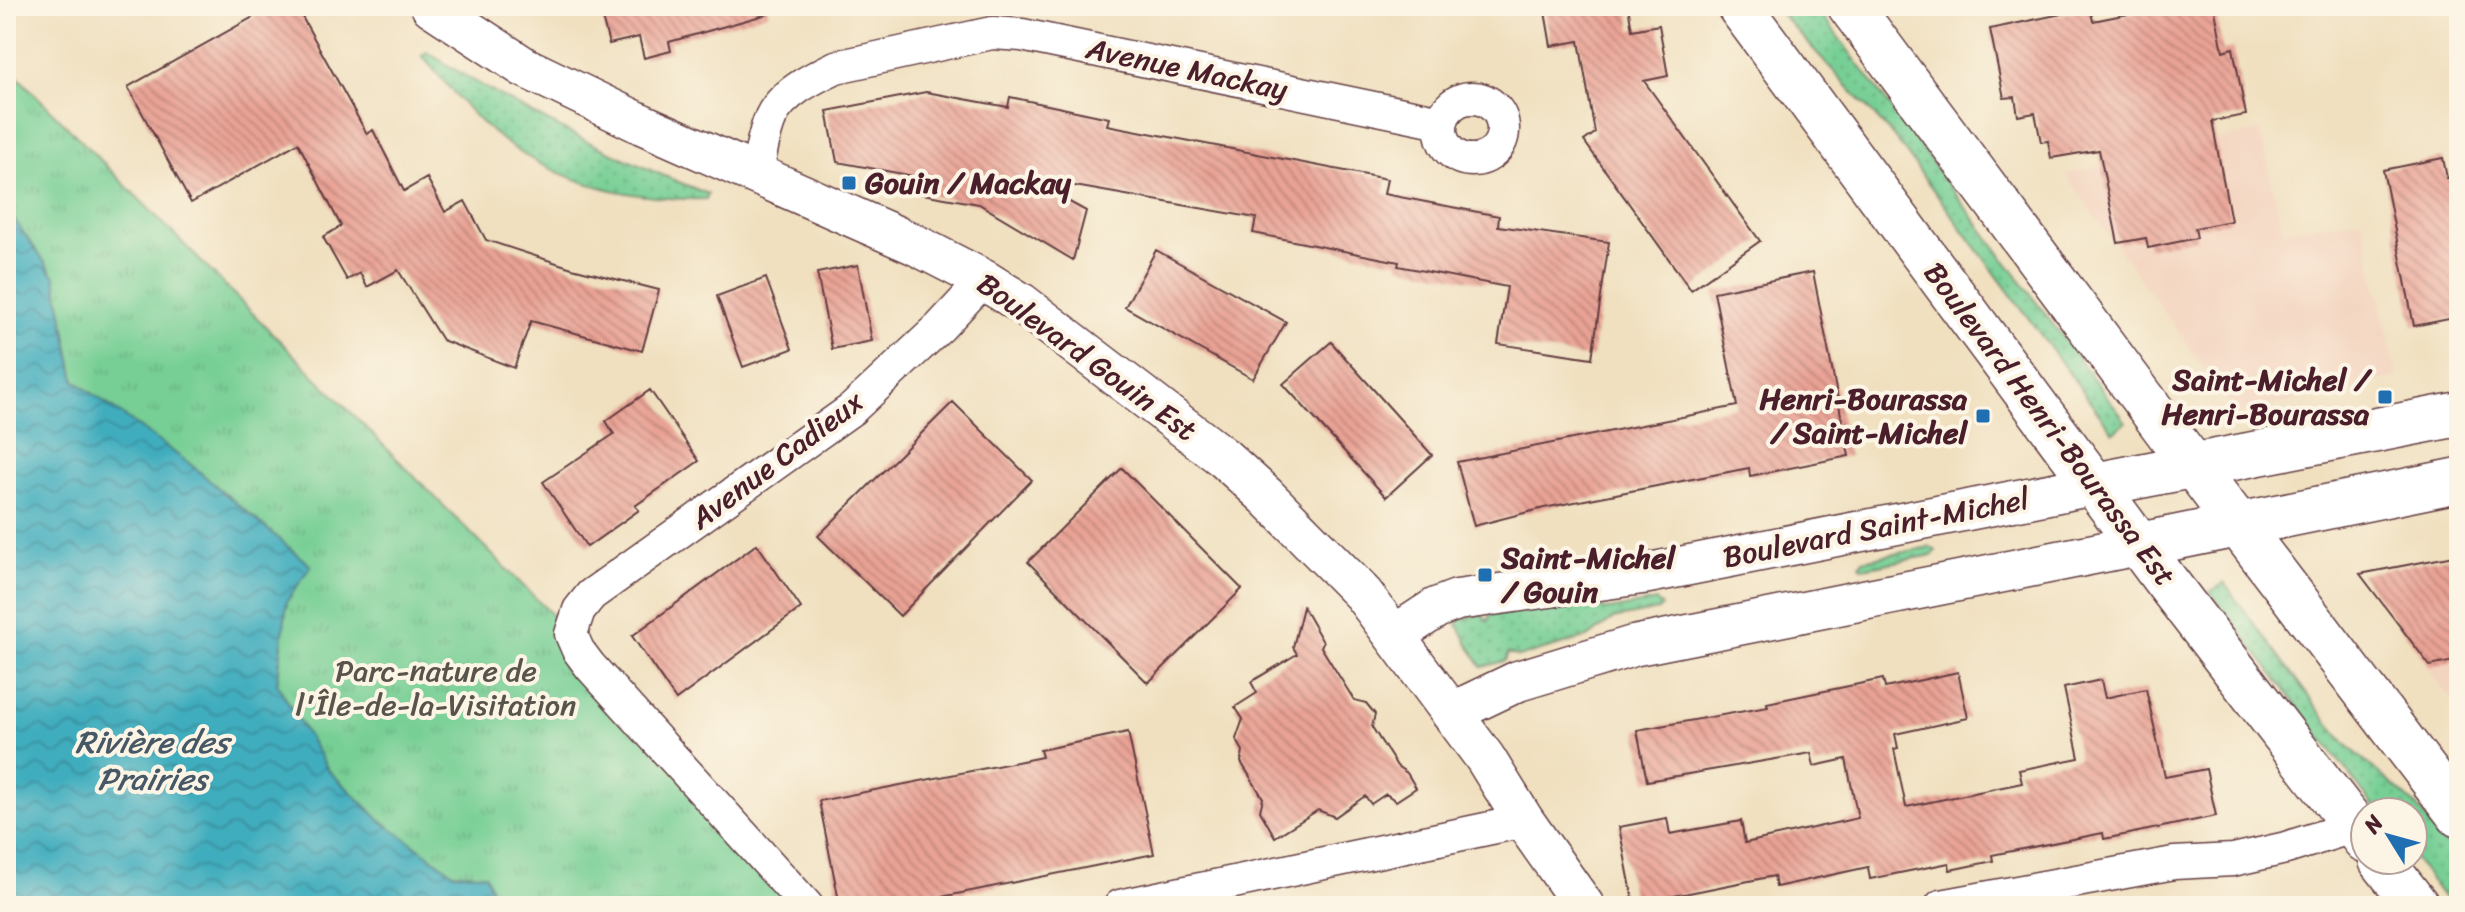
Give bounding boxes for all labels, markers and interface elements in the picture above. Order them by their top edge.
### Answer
street label: Avenue Mackay [1080,21,1293,117]
place label: Gouin / Mackay [865,156,1071,210]
marker: Gouin / Mackay [840,174,858,192]
street label: Boulevard Henri-Bourassa Est [1909,250,2191,598]
street label: Boulevard Gouin Est [965,258,1209,456]
place label: Saint-Michel / Henri-Bourassa [2161,353,2373,441]
place label: Henri-Bourassa / Saint-Michel [1759,372,1968,460]
street label: Avenue Cadieux [677,376,877,545]
marker: Saint-Michel / Henri-Bourassa [2376,388,2394,406]
marker: Henri-Bourassa / Saint-Michel [1974,407,1992,425]
street label: Boulevard Saint-Michel [1718,472,2034,584]
place label: Saint-Michel / Gouin [1500,531,1676,619]
marker: Saint-Michel / Gouin [1476,566,1494,584]
park label: Parc-nature de l'Île-de-la-Visitation [296,644,576,732]
water label: Rivière des Prairies [75,714,233,808]
north arrow [2349,796,2429,876]
text: N [2353,806,2394,843]

